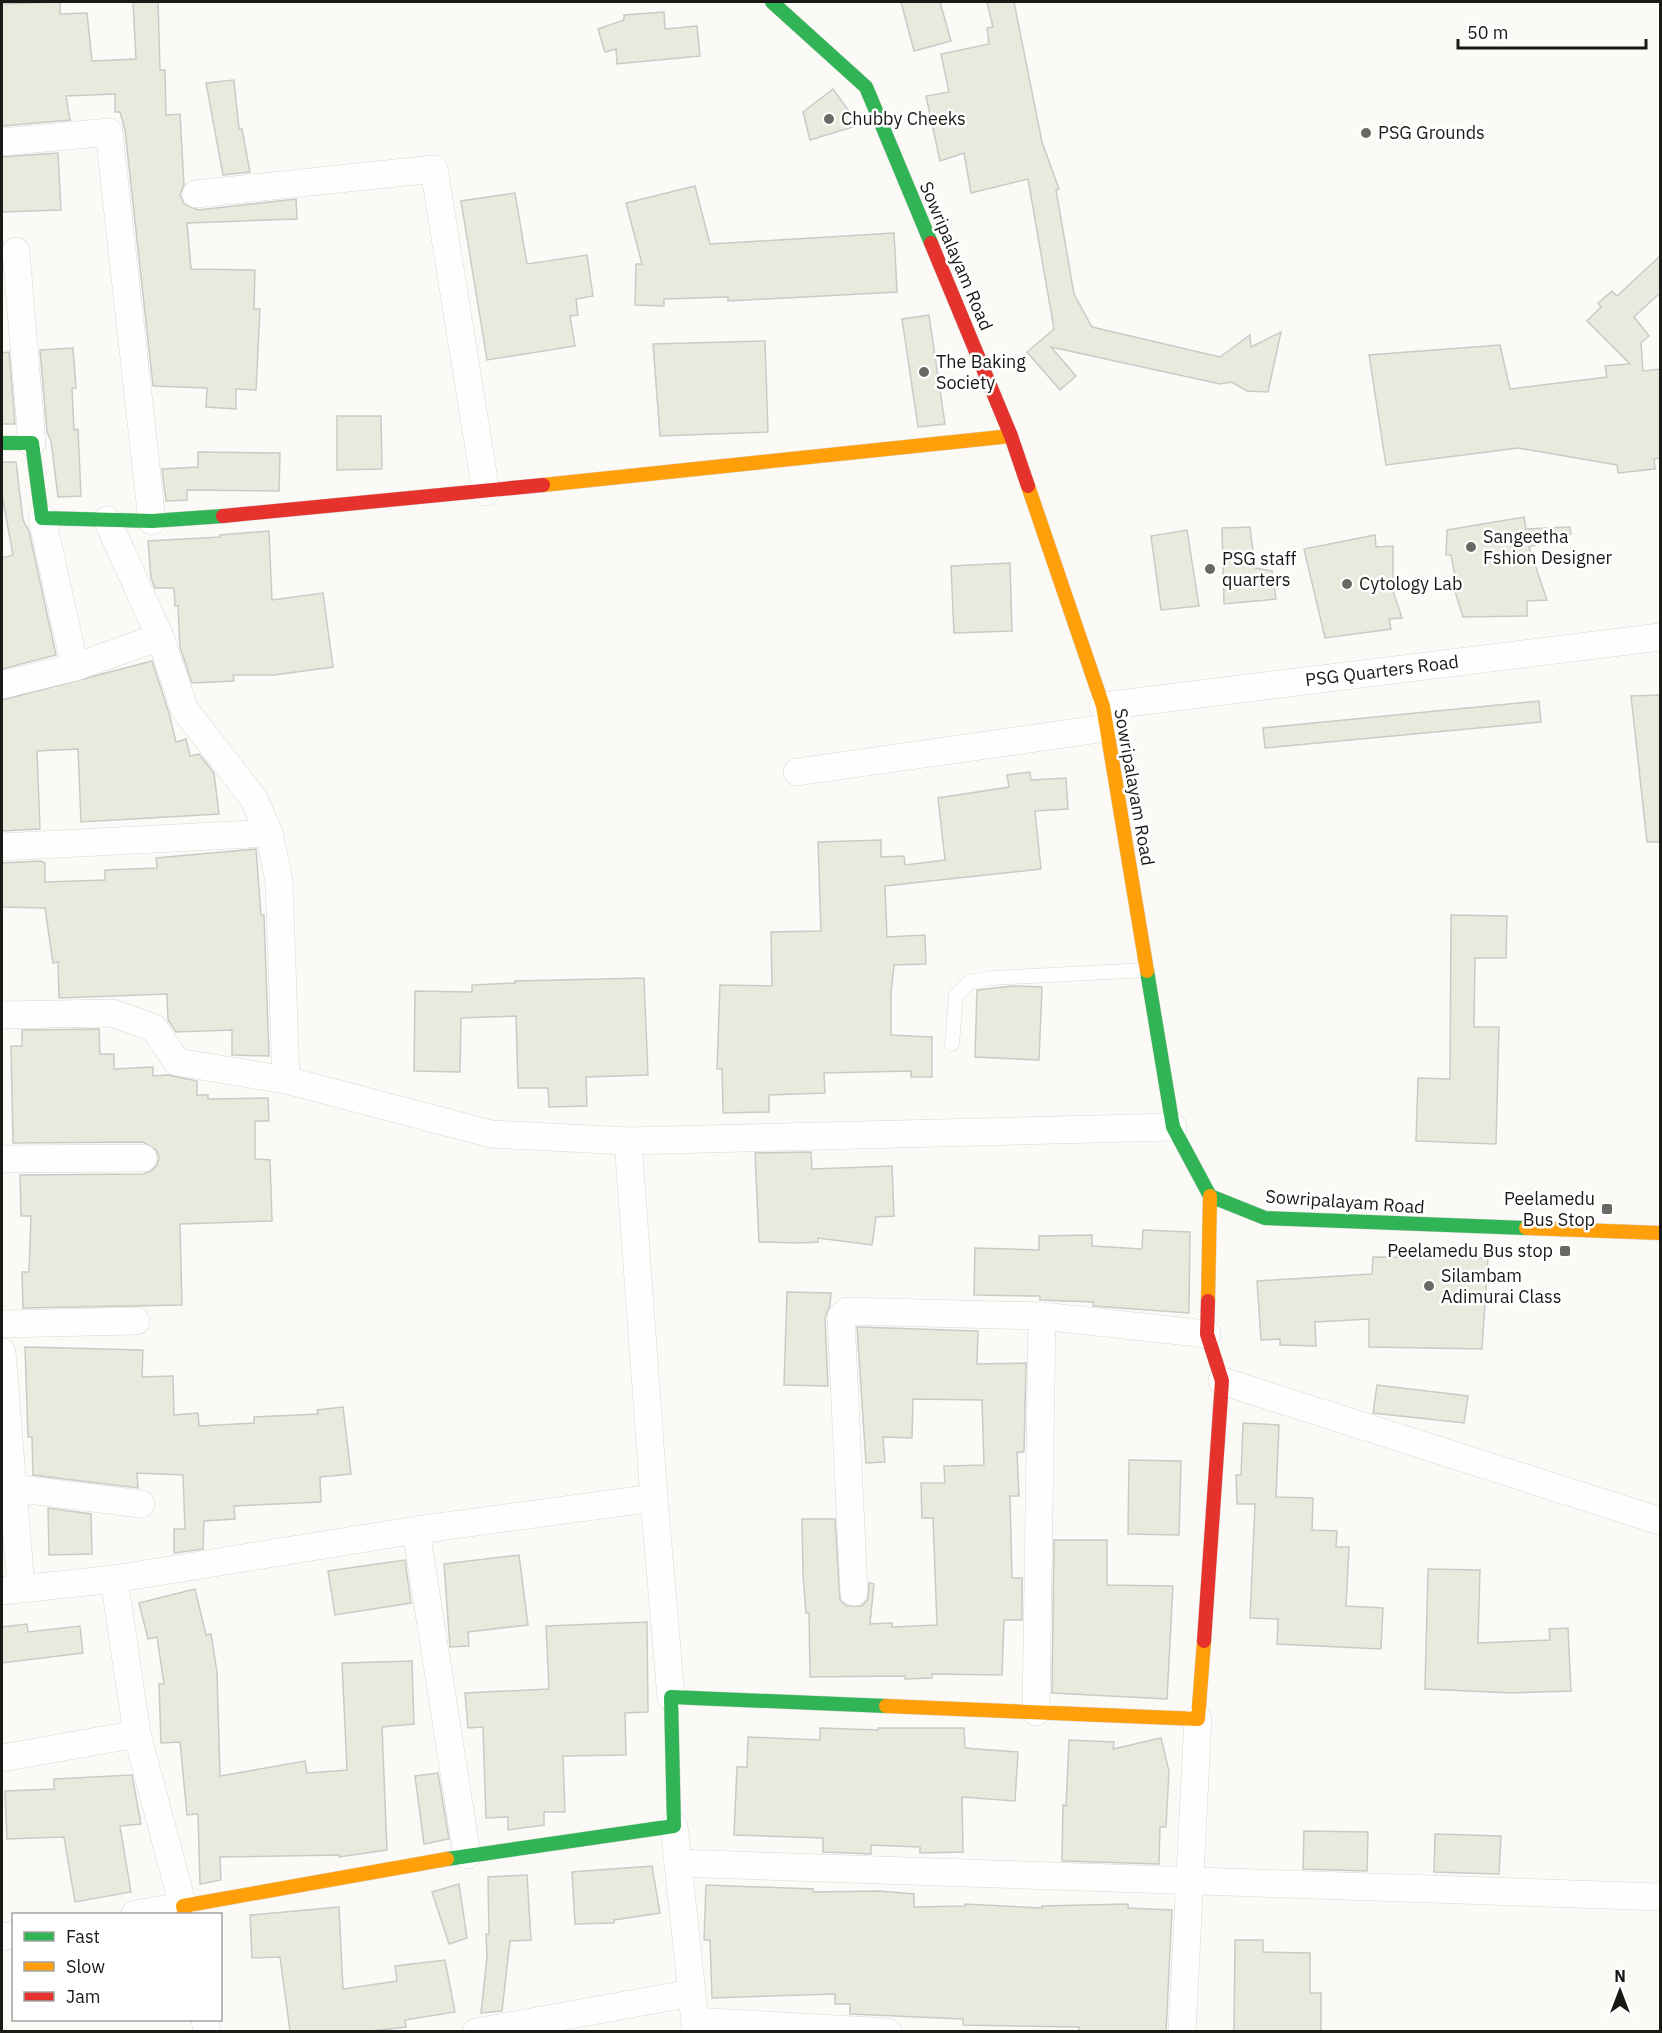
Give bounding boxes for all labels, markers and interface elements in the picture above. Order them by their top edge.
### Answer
scale bar [1458,12,1646,50]
text: 50 m [1467,21,1509,44]
place label: Chubby Cheeks [841,107,966,130]
marker: Chubby Cheeks [822,112,836,126]
place label: PSG Grounds [1378,121,1485,144]
marker: PSG Grounds [1359,126,1373,140]
street label: Sowripalayam Road [915,178,998,334]
place label: The Baking Society [936,350,1026,394]
marker: The Baking Society [917,365,931,379]
place label: Sangeetha Fshion Designer [1483,525,1613,569]
marker: Sangeetha Fshion Designer [1464,540,1478,554]
place label: PSG staff quarters [1222,547,1297,591]
marker: PSG staff quarters [1203,562,1217,576]
place label: Cytology Lab [1359,572,1462,595]
marker: Cytology Lab [1340,577,1354,591]
street label: PSG Quarters Road [1304,650,1460,691]
street label: Sowripalayam Road [1109,706,1160,867]
street label: Sowripalayam Road [1265,1184,1425,1219]
place label: Peelamedu Bus Stop [1504,1187,1595,1231]
marker: Peelamedu Bus Stop [1600,1202,1614,1216]
place label: Peelamedu Bus stop [1387,1239,1553,1262]
marker: Peelamedu Bus stop [1558,1244,1572,1258]
place label: Silambam Adimurai Class [1441,1264,1561,1308]
marker: Silambam Adimurai Class [1422,1279,1436,1293]
legend [12,1913,222,2021]
text: Fast [66,1925,100,1948]
text: Slow [66,1955,105,1978]
north arrow [1590,1961,1650,2021]
text: N [1614,1966,1626,1986]
text: Jam [66,1985,101,2008]

